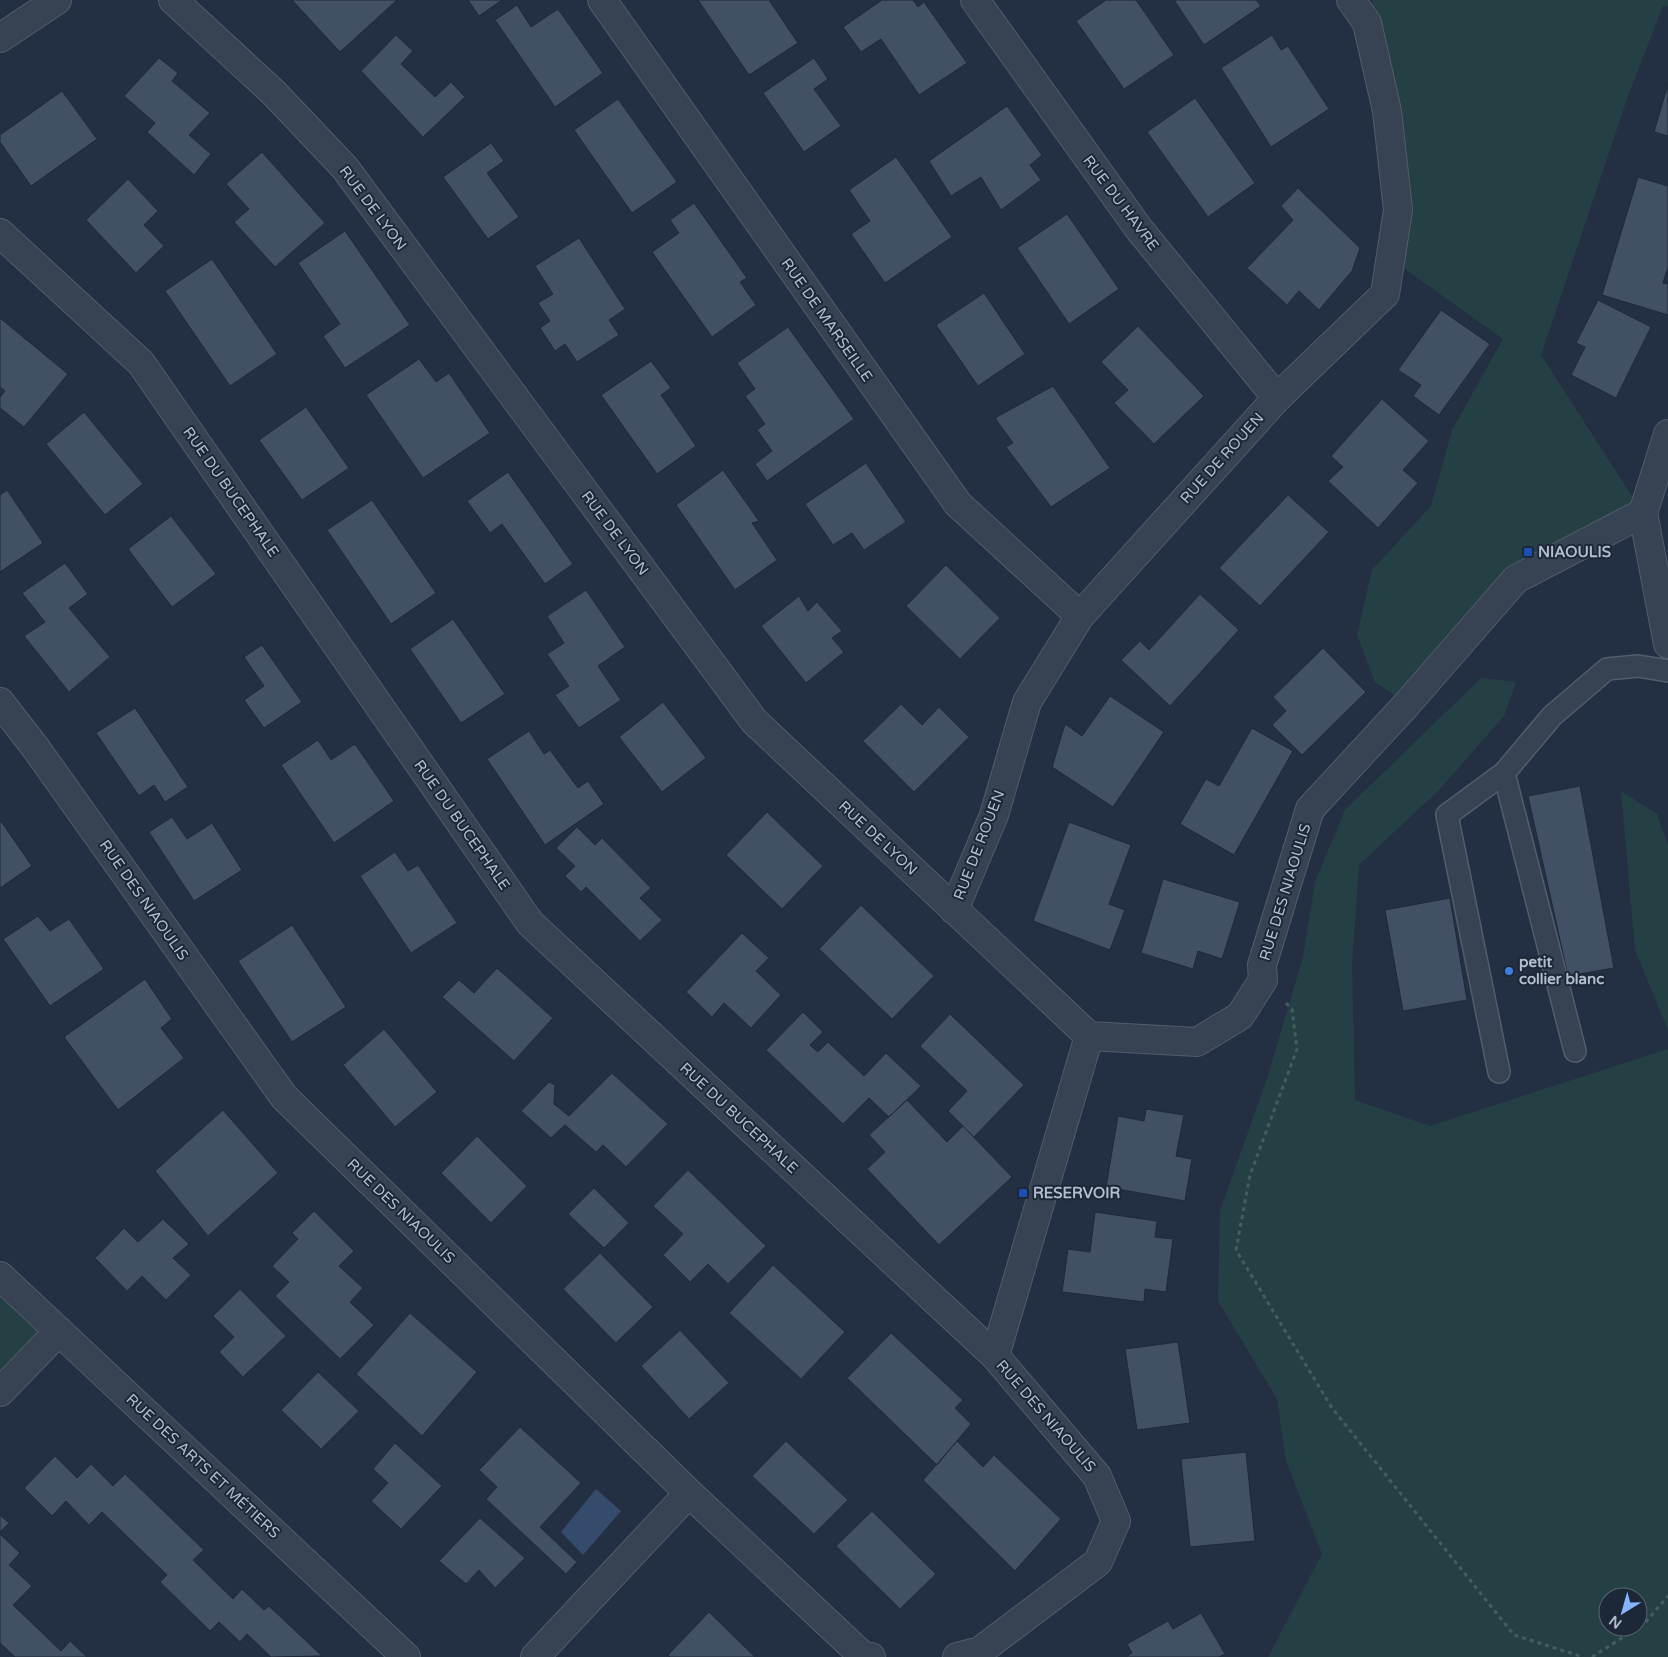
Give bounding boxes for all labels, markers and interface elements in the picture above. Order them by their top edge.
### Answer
street label: RUE DU HAVRE [1079,152,1163,254]
street label: RUE DE LYON [335,162,411,254]
street label: RUE DE MARSEILLE [778,255,876,385]
street label: RUE DE ROUEN [1176,409,1268,507]
street label: RUE DU BUCEPHALE [179,424,283,560]
street label: RUE DE LYON [577,487,653,579]
place label: NIAOULIS [1538,543,1611,561]
marker: NIAOULIS [1522,546,1534,558]
street label: RUE DU BUCEPHALE [410,757,514,893]
street label: RUE DE ROUEN [950,788,1008,902]
street label: RUE DE LYON [835,797,921,879]
street label: RUE DES NIAOULIS [1256,821,1314,963]
street label: RUE DES NIAOULIS [96,836,192,964]
place label: petit collier blanc [1519,953,1604,988]
marker: petit collier blanc [1503,965,1515,977]
street label: RUE DU BUCEPHALE [676,1059,802,1177]
street label: RUE DES NIAOULIS [343,1155,459,1267]
place label: RESERVOIR [1033,1184,1120,1202]
marker: RESERVOIR [1017,1187,1029,1199]
street label: RUE DES NIAOULIS [992,1356,1100,1476]
street label: RUE DES ARTS ET MÉTIERS [123,1390,283,1542]
north arrow [1598,1587,1648,1637]
text: N [1606,1612,1625,1632]

